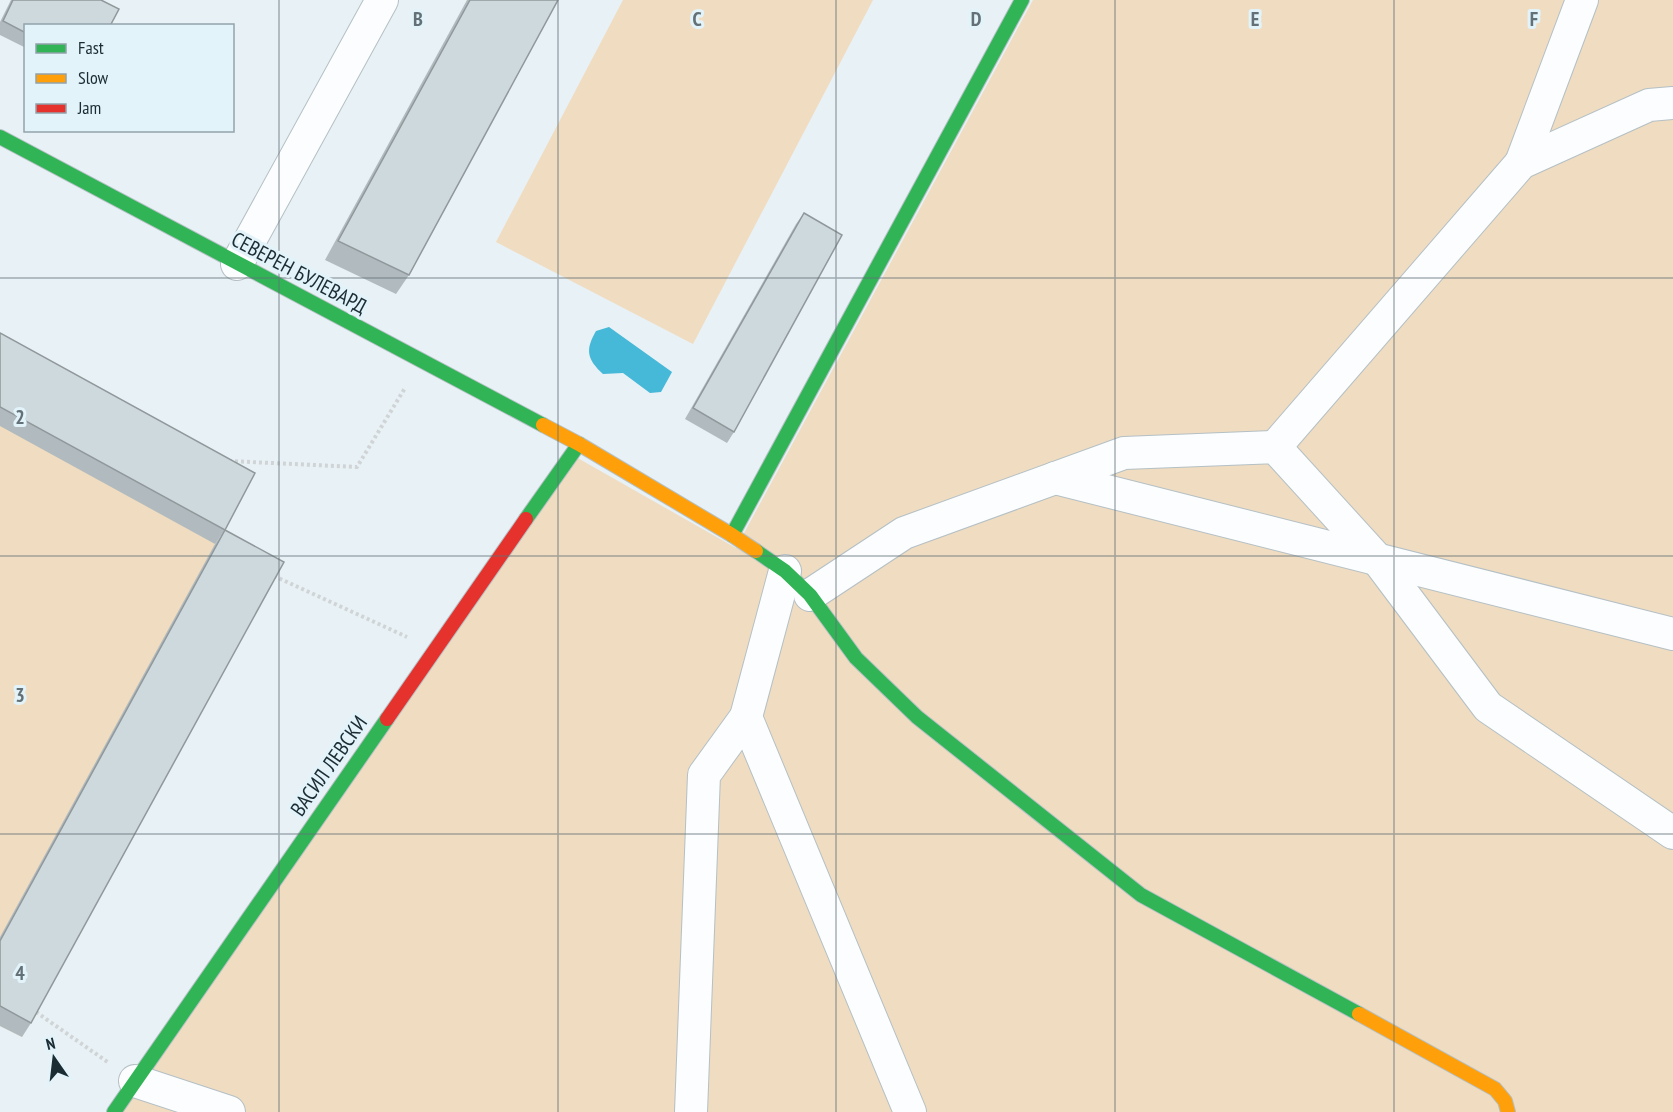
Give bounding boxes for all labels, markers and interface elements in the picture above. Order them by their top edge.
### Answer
text: B [413,6,423,32]
text: C [692,6,702,32]
text: D [971,6,982,32]
text: E [1251,6,1259,32]
text: F [1530,6,1538,32]
legend [24,24,234,132]
text: Fast [78,36,104,59]
text: Slow [78,66,109,89]
text: Jam [77,96,101,119]
street label: СЕВЕРЕН БУЛЕВАРД [227,226,372,320]
text: 2 [15,404,25,430]
text: 3 [15,682,25,708]
street label: ВАСИЛ ЛЕВСКИ [284,710,373,821]
text: 4 [15,960,25,986]
north arrow [24,1028,84,1088]
text: N [44,1033,57,1054]

